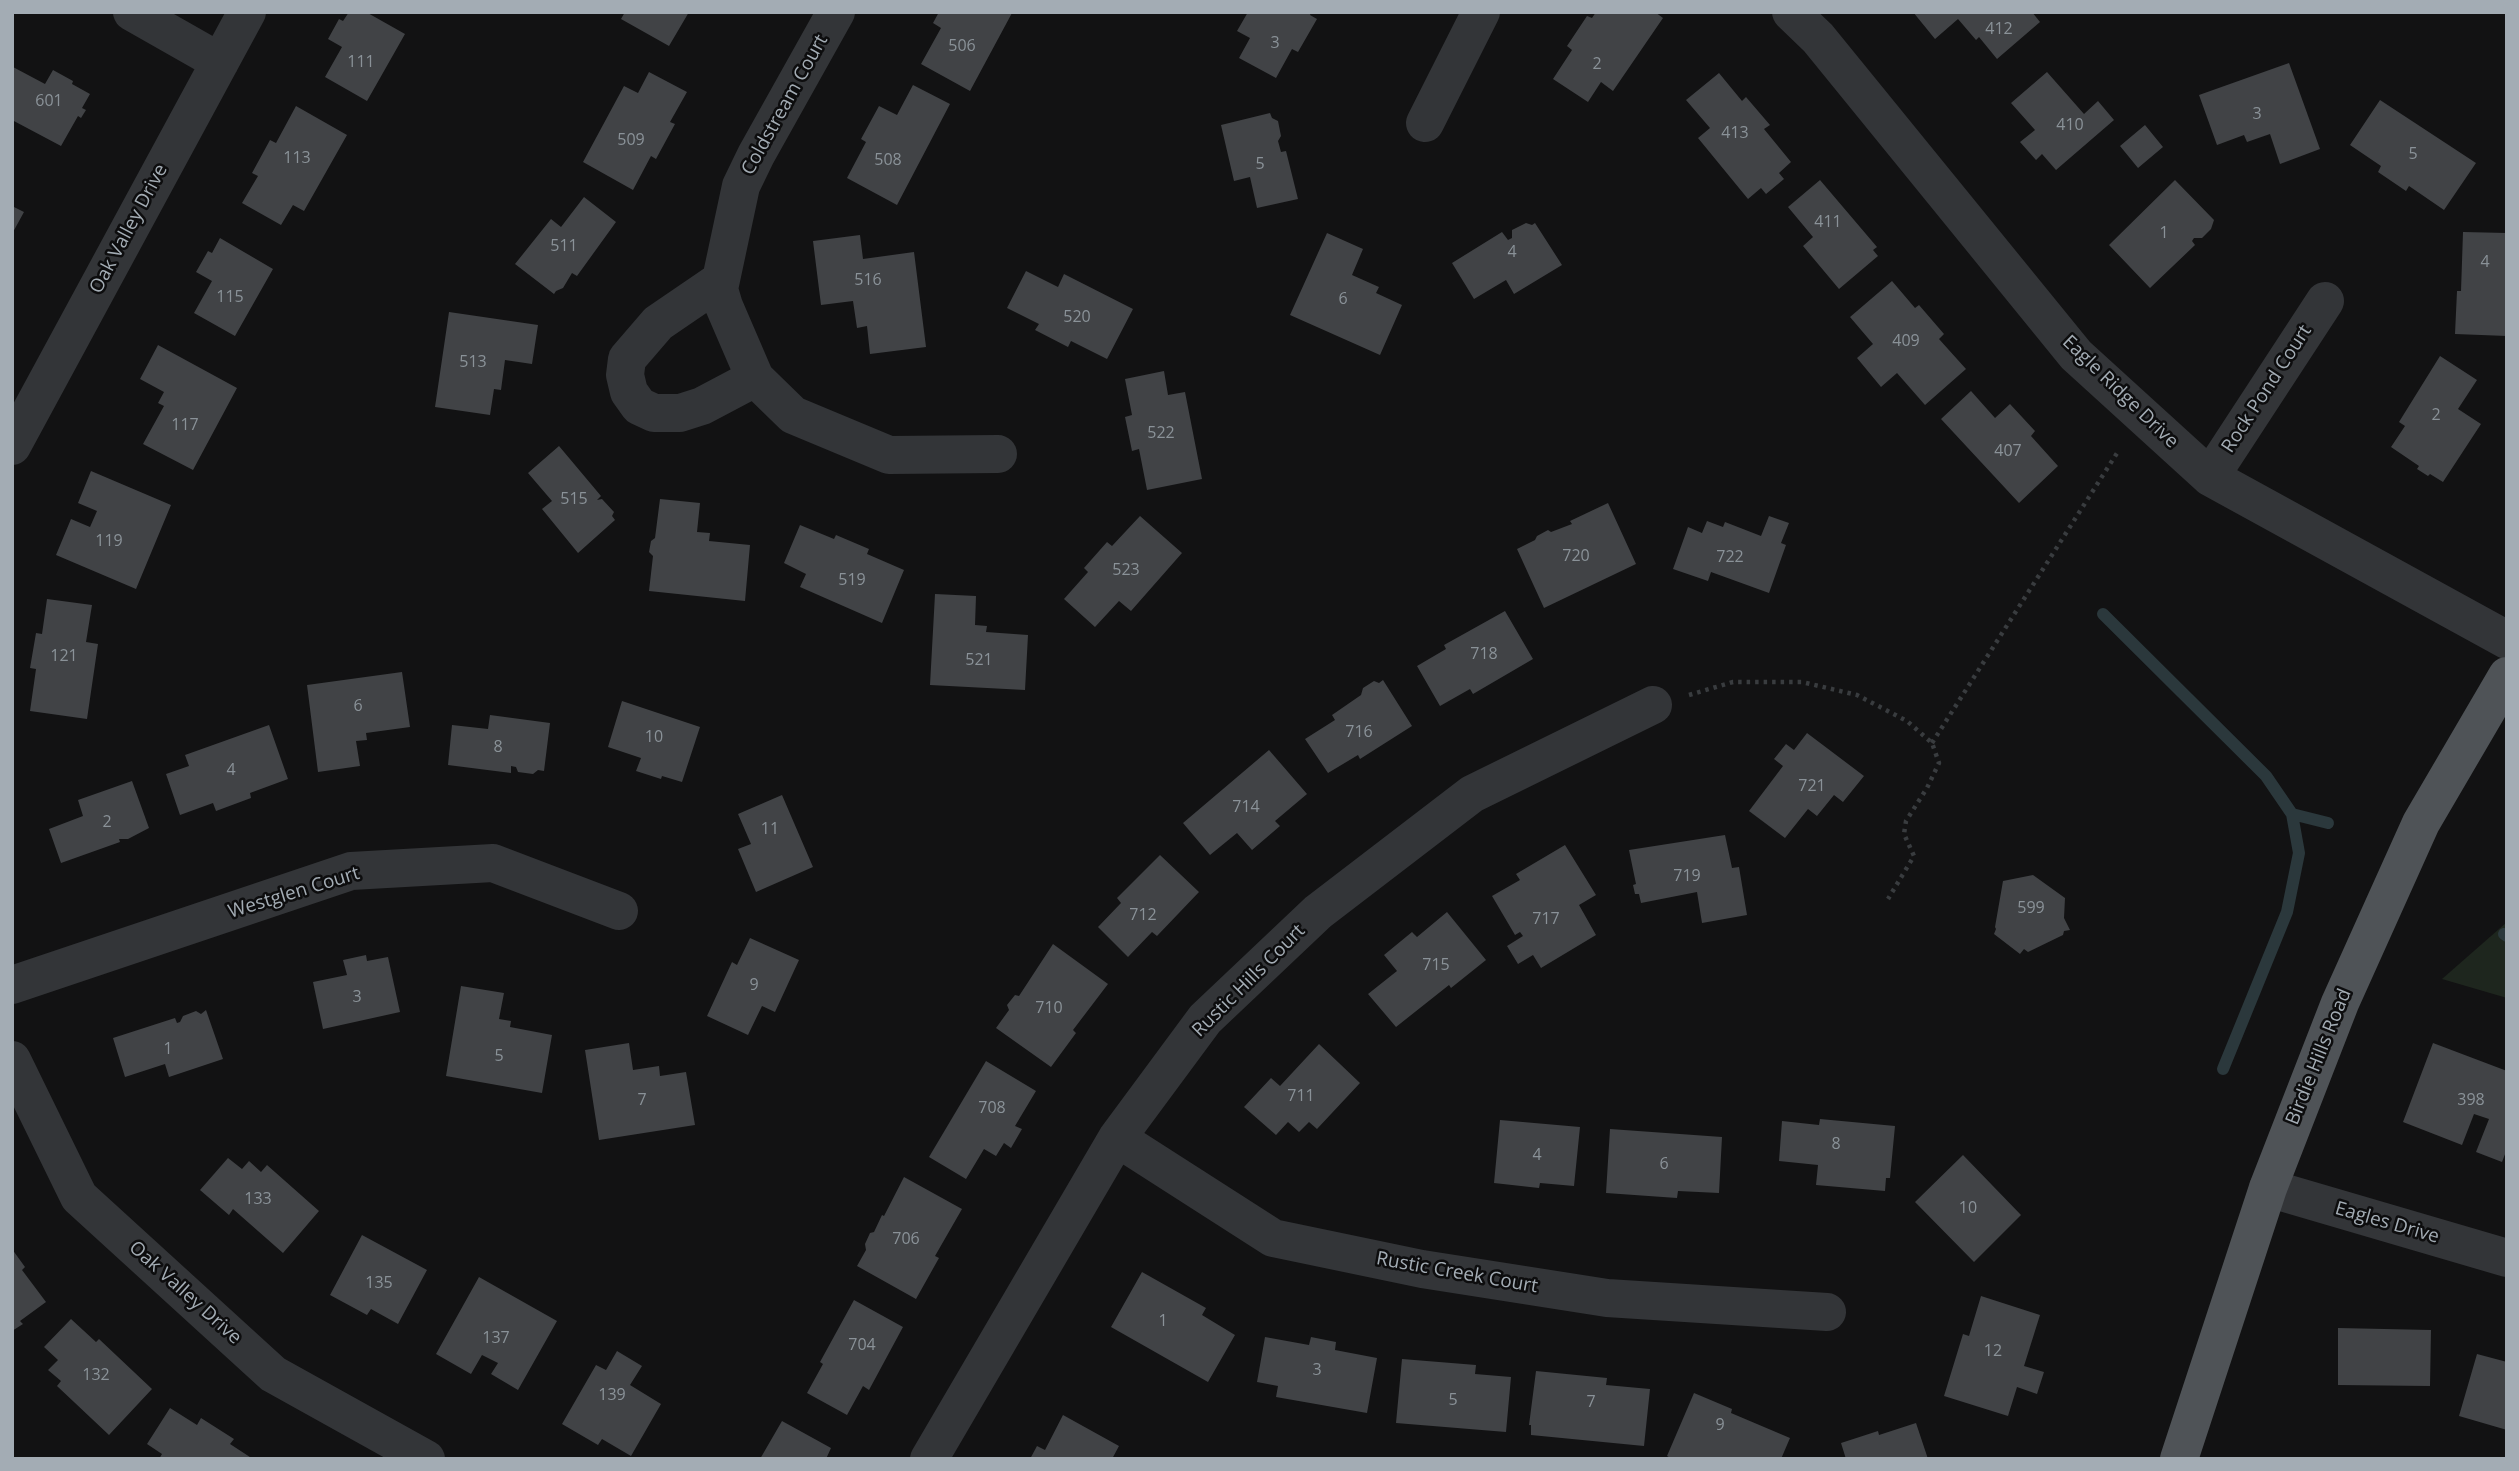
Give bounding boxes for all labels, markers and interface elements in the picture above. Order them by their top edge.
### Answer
house number: 412 [1985,19,2013,39]
street label: Coldstream Court [737,31,833,179]
house number: 3 [1270,33,1280,53]
house number: 506 [948,36,976,56]
house number: 111 [347,52,375,72]
house number: 2 [1592,54,1602,74]
house number: 601 [35,91,63,111]
house number: 3 [2252,104,2262,124]
house number: 410 [2056,115,2084,135]
house number: 413 [1721,123,1749,143]
house number: 509 [617,130,645,150]
house number: 5 [2408,144,2418,164]
house number: 113 [283,148,311,168]
house number: 508 [874,150,902,170]
house number: 5 [1255,154,1265,174]
street label: Oak Valley Drive [85,160,173,298]
house number: 411 [1814,212,1842,232]
house number: 1 [2159,223,2169,243]
house number: 511 [550,236,578,256]
house number: 4 [1507,242,1517,262]
house number: 4 [2480,252,2490,272]
house number: 516 [854,270,882,290]
house number: 115 [216,287,244,307]
house number: 6 [1338,289,1348,309]
house number: 520 [1063,307,1091,327]
street label: Rock Pond Court [2217,321,2317,457]
house number: 409 [1892,331,1920,351]
street label: Eagle Ridge Drive [2057,331,2183,453]
house number: 513 [459,352,487,372]
house number: 2 [2431,405,2441,425]
house number: 117 [171,415,199,435]
house number: 522 [1147,423,1175,443]
house number: 407 [1994,441,2022,461]
house number: 515 [560,489,588,509]
house number: 119 [95,531,123,551]
house number: 720 [1562,546,1590,566]
house number: 722 [1716,547,1744,567]
house number: 523 [1112,560,1140,580]
house number: 519 [838,570,866,590]
house number: 718 [1470,644,1498,664]
house number: 121 [50,646,78,666]
house number: 521 [965,650,993,670]
house number: 6 [353,696,363,716]
house number: 716 [1345,722,1373,742]
house number: 10 [645,727,663,747]
house number: 8 [493,737,503,757]
house number: 4 [226,760,236,780]
house number: 721 [1798,776,1826,796]
house number: 714 [1232,797,1260,817]
house number: 2 [102,812,112,832]
house number: 11 [761,819,779,839]
street label: Westglen Court [226,862,362,924]
house number: 719 [1673,866,1701,886]
house number: 599 [2017,898,2045,918]
house number: 712 [1129,905,1157,925]
house number: 717 [1532,909,1560,929]
street label: Rustic Hills Court [1188,920,1310,1042]
house number: 715 [1422,955,1450,975]
house number: 9 [749,975,759,995]
street label: Birdie Hills Road [2281,986,2357,1128]
house number: 3 [352,987,362,1007]
house number: 710 [1035,998,1063,1018]
house number: 1 [163,1039,173,1059]
house number: 5 [494,1046,504,1066]
house number: 711 [1287,1086,1315,1106]
house number: 7 [637,1090,647,1110]
house number: 398 [2457,1090,2485,1110]
house number: 708 [978,1098,1006,1118]
house number: 8 [1831,1134,1841,1154]
house number: 4 [1532,1145,1542,1165]
house number: 6 [1659,1154,1669,1174]
house number: 133 [244,1189,272,1209]
street label: Eagles Drive [2332,1197,2442,1249]
house number: 10 [1959,1198,1977,1218]
house number: 706 [892,1229,920,1249]
street label: Oak Valley Drive [124,1237,246,1349]
street label: Rustic Creek Court [1374,1248,1540,1298]
house number: 135 [365,1273,393,1293]
house number: 1 [1158,1311,1168,1331]
house number: 137 [482,1328,510,1348]
house number: 704 [848,1335,876,1355]
house number: 12 [1984,1341,2002,1361]
house number: 3 [1312,1360,1322,1380]
house number: 132 [82,1365,110,1385]
house number: 139 [598,1385,626,1405]
house number: 5 [1448,1390,1458,1410]
house number: 7 [1586,1392,1596,1412]
house number: 9 [1715,1415,1725,1435]

